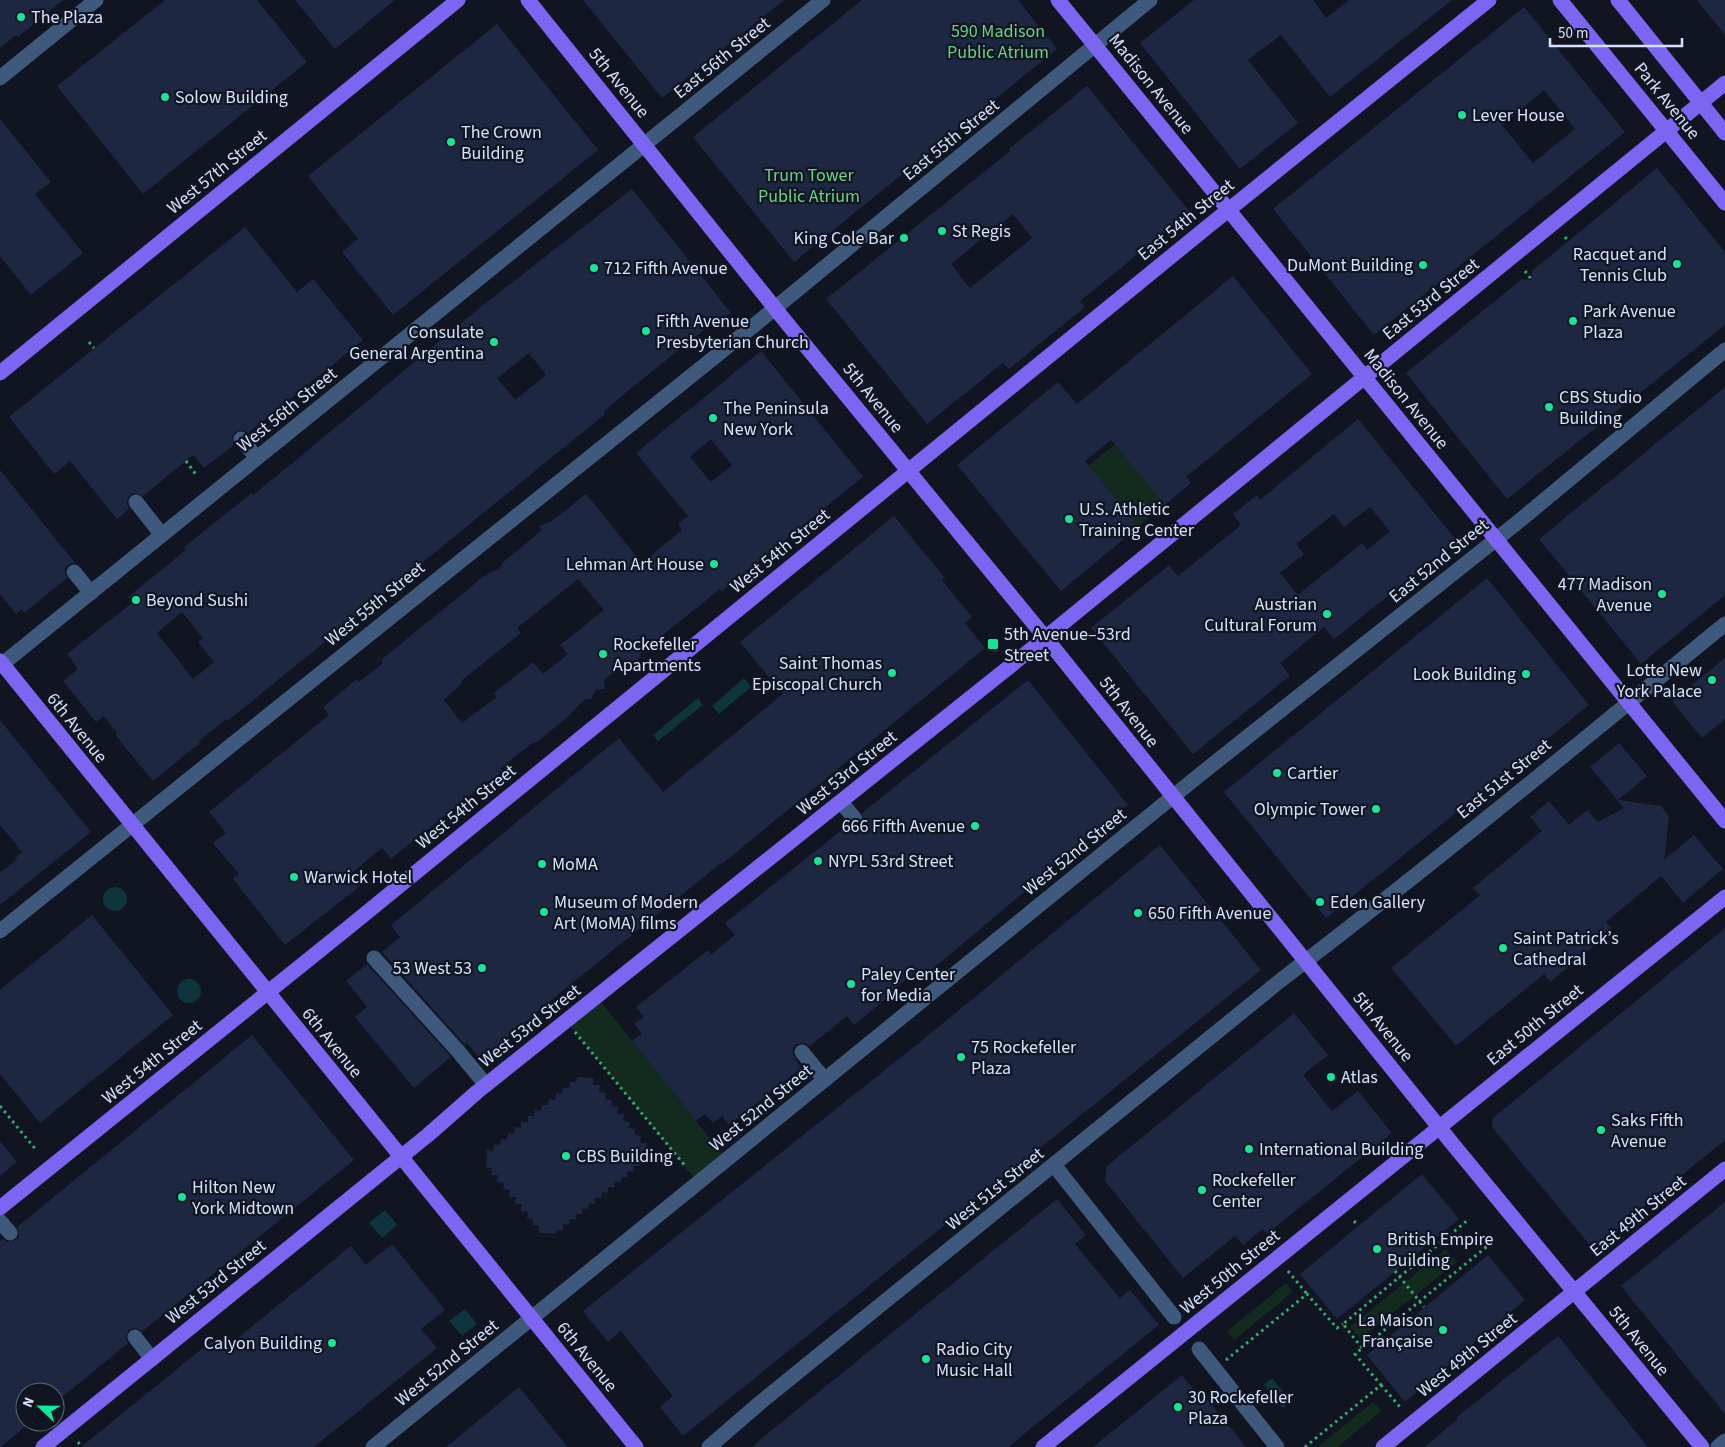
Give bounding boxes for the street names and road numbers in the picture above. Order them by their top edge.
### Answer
street label: East 56th Street [668,11,776,105]
street label: Madison Avenue [1103,28,1199,140]
street label: 5th Avenue [583,43,655,124]
street label: Park Avenue [1628,57,1706,145]
street label: East 55th Street [897,93,1005,187]
street label: West 57th Street [162,124,272,220]
street label: East 54th Street [1132,173,1240,267]
street label: East 53rd Street [1377,252,1485,346]
street label: Madison Avenue [1358,343,1454,455]
street label: 5th Avenue [837,358,909,439]
street label: West 56th Street [232,362,342,458]
street label: West 54th Street [725,503,835,599]
street label: East 52nd Street [1384,513,1494,609]
street label: West 55th Street [320,556,430,652]
street label: 5th Avenue [1093,671,1165,753]
street label: 6th Avenue [41,688,113,769]
street label: West 53rd Street [791,725,903,821]
street label: East 51st Street [1451,733,1557,825]
street label: West 54th Street [411,759,521,855]
street label: West 52nd Street [1018,803,1132,901]
street label: West 53rd Street [474,978,586,1074]
street label: East 50th Street [1481,978,1589,1072]
street label: 5th Avenue [1347,987,1419,1068]
street label: 6th Avenue [296,1003,368,1084]
street label: West 54th Street [97,1014,207,1110]
street label: West 52nd Street [704,1059,818,1157]
street label: West 51st Street [941,1142,1049,1236]
street label: East 49th Street [1584,1169,1692,1263]
street label: West 50th Street [1175,1224,1285,1320]
street label: West 53rd Street [160,1234,272,1330]
street label: 5th Avenue [1603,1301,1675,1382]
street label: West 49th Street [1412,1307,1522,1403]
street label: West 52nd Street [390,1314,504,1412]
street label: 6th Avenue [551,1317,623,1398]

